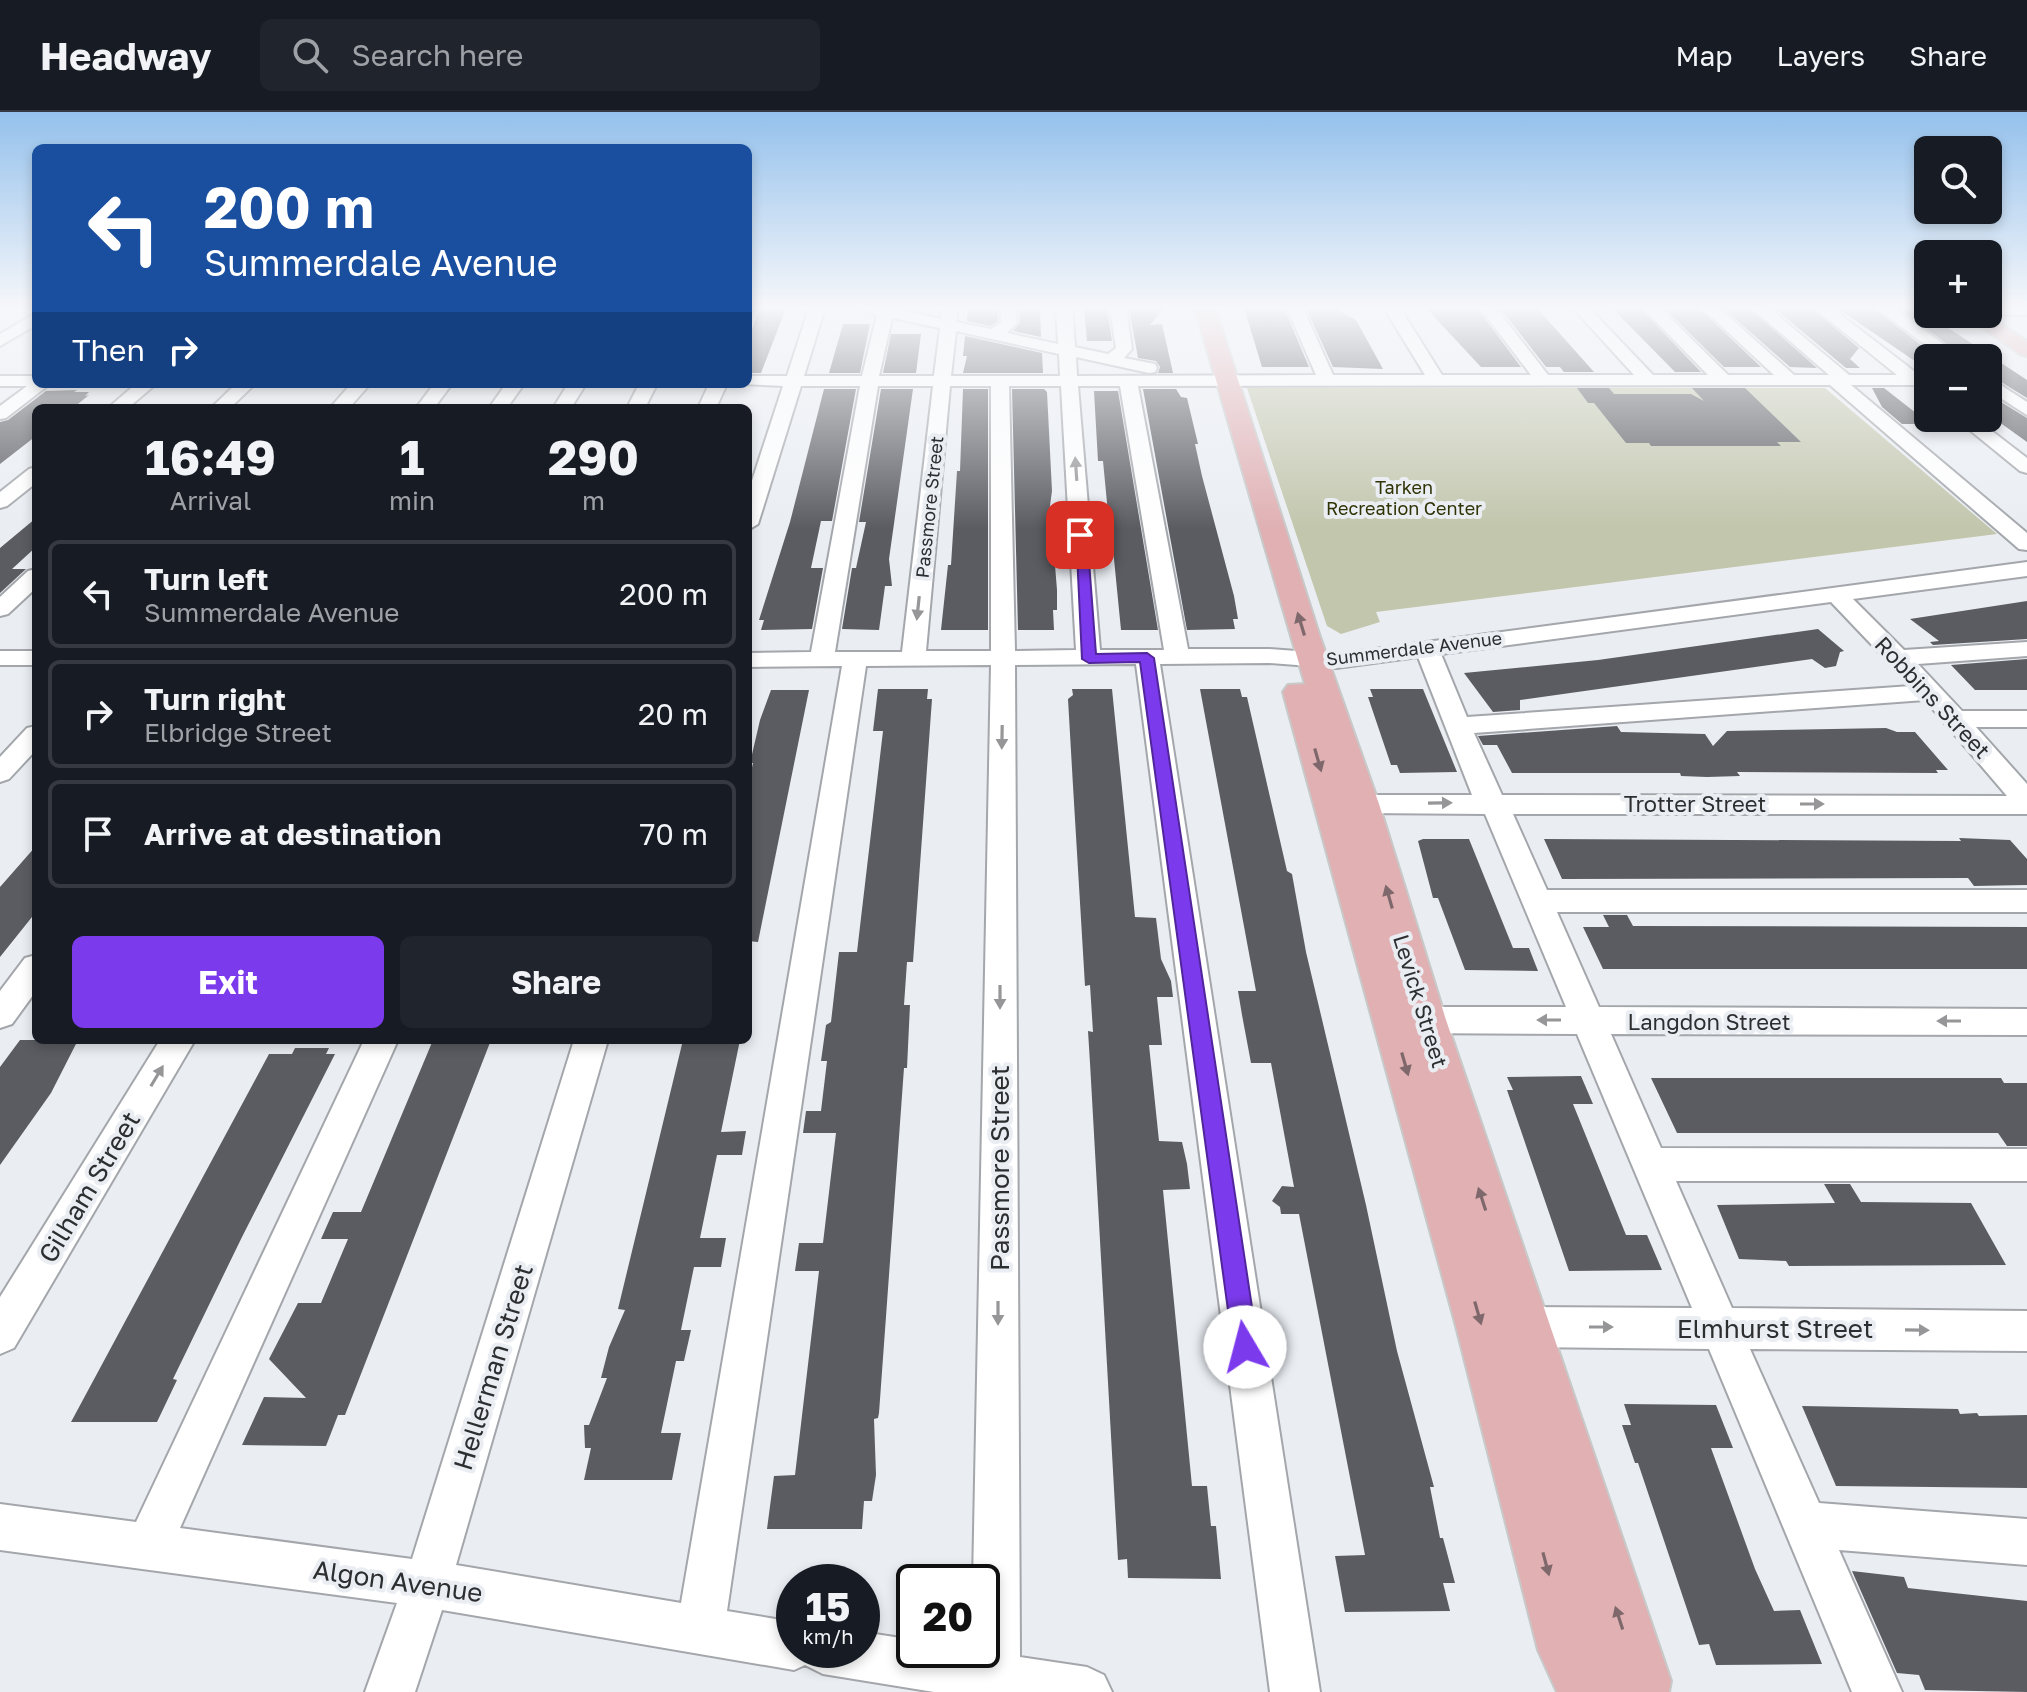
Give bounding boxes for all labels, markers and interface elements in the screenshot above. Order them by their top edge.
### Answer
search box [260,19,820,91]
text: Headway [40,33,212,78]
icon: search [288,33,332,77]
text: Search here [352,37,523,73]
text: Map [1675,39,1733,72]
text: Layers [1777,39,1865,72]
text: Share [1909,39,1987,72]
map controls [1914,136,2002,432]
button: search [1914,136,2002,224]
text: 200 m [204,173,374,240]
icon: left [72,176,176,280]
button: + [1914,240,2002,328]
text: Summerdale Avenue [204,241,558,284]
icon: right [161,328,205,372]
text: Then [72,332,145,368]
button: − [1914,344,2002,432]
text: 16:49 [145,428,276,486]
text: 1 [400,428,424,486]
text: 290 [548,428,639,486]
street label: Passmore Street [911,435,947,579]
one-way arrow [1069,456,1082,481]
park label: Tarken Recreation Center [1326,476,1482,519]
text: Arrival [170,485,251,516]
text: min [389,485,435,516]
text: m [582,485,605,516]
pin [1046,501,1114,569]
icon: arrive [1058,513,1102,557]
text: Turn left [144,561,269,597]
icon: left [76,572,120,616]
text: 200 m [619,576,708,612]
one-way arrow [912,596,925,621]
text: Summerdale Avenue [144,597,399,628]
one-way arrow [1294,612,1307,636]
street label: Summerdale Avenue [1325,626,1503,670]
street label: Robbins Street [1870,630,1996,764]
text: Turn right [144,681,286,717]
icon: right [76,692,120,736]
text: 20 m [638,696,708,732]
text: Elbridge Street [144,717,332,748]
one-way arrow [996,725,1008,750]
one-way arrow [1312,748,1325,772]
street label: Trotter Street [1624,790,1766,817]
one-way arrow [1428,797,1453,809]
one-way arrow [1800,798,1825,810]
icon: arrive [76,812,120,856]
text: Arrive at destination [144,816,441,852]
text: 70 m [639,816,708,852]
one-way arrow [1382,884,1395,908]
street label: Levick Street [1388,931,1454,1071]
button: Exit [72,936,384,1028]
button: Share [400,936,712,1028]
one-way arrow [994,985,1006,1010]
street label: Langdon Street [1627,1008,1791,1035]
one-way arrow [1536,1014,1561,1026]
one-way arrow [1936,1015,1961,1027]
one-way arrow [1399,1052,1412,1076]
one-way arrow [149,1065,164,1086]
street label: Passmore Street [984,1065,1015,1271]
street label: Gilham Street [32,1106,146,1268]
one-way arrow [1475,1187,1488,1211]
street label: Hellerman Street [447,1260,539,1474]
one-way arrow [992,1301,1004,1326]
one-way arrow [1472,1302,1485,1326]
position arrow [1203,1305,1287,1389]
street label: Elmhurst Street [1677,1313,1873,1344]
one-way arrow [1589,1321,1614,1333]
one-way arrow [1905,1323,1930,1336]
one-way arrow [1540,1553,1553,1577]
street label: Algon Avenue [311,1554,485,1608]
speed limit sign: 20 [896,1564,1000,1668]
text: 15 [806,1582,851,1630]
one-way arrow [1612,1605,1625,1629]
text: km/h [803,1624,853,1648]

